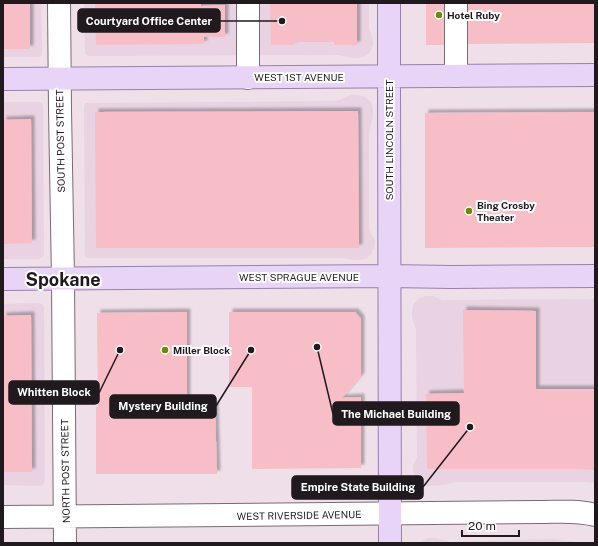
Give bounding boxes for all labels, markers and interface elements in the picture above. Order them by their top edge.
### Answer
callout: Courtyard Office Center [78,9,220,32]
place label: Hotel Ruby [447,9,500,21]
marker: Hotel Ruby [434,10,444,20]
text: Courtyard Office Center [86,15,213,27]
street label: WEST 1ST AVENUE [254,71,344,83]
street label: SOUTH LINCOLN STREET [383,80,395,200]
street label: SOUTH POST STREET [53,89,67,193]
place label: Bing Crosby Theater [477,199,535,223]
marker: Bing Crosby Theater [464,206,474,216]
district label: Spokane [25,269,101,290]
street label: WEST SPRAGUE AVENUE [239,271,359,283]
place label: Miller Block [173,344,230,356]
marker: Miller Block [160,345,170,355]
callout: Whitten Block [9,381,99,404]
text: Whitten Block [17,386,91,398]
callout: Mystery Building [110,395,216,418]
text: Mystery Building [118,400,208,412]
callout: The Michael Building [333,402,459,425]
text: The Michael Building [341,408,451,420]
street label: NORTH POST STREET [58,419,72,523]
callout: Empire State Building [292,476,423,499]
text: Empire State Building [301,481,415,493]
street label: WEST RIVERSIDE AVENUE [237,508,361,522]
scale bar [462,512,519,538]
text: 20 m [468,519,496,533]

